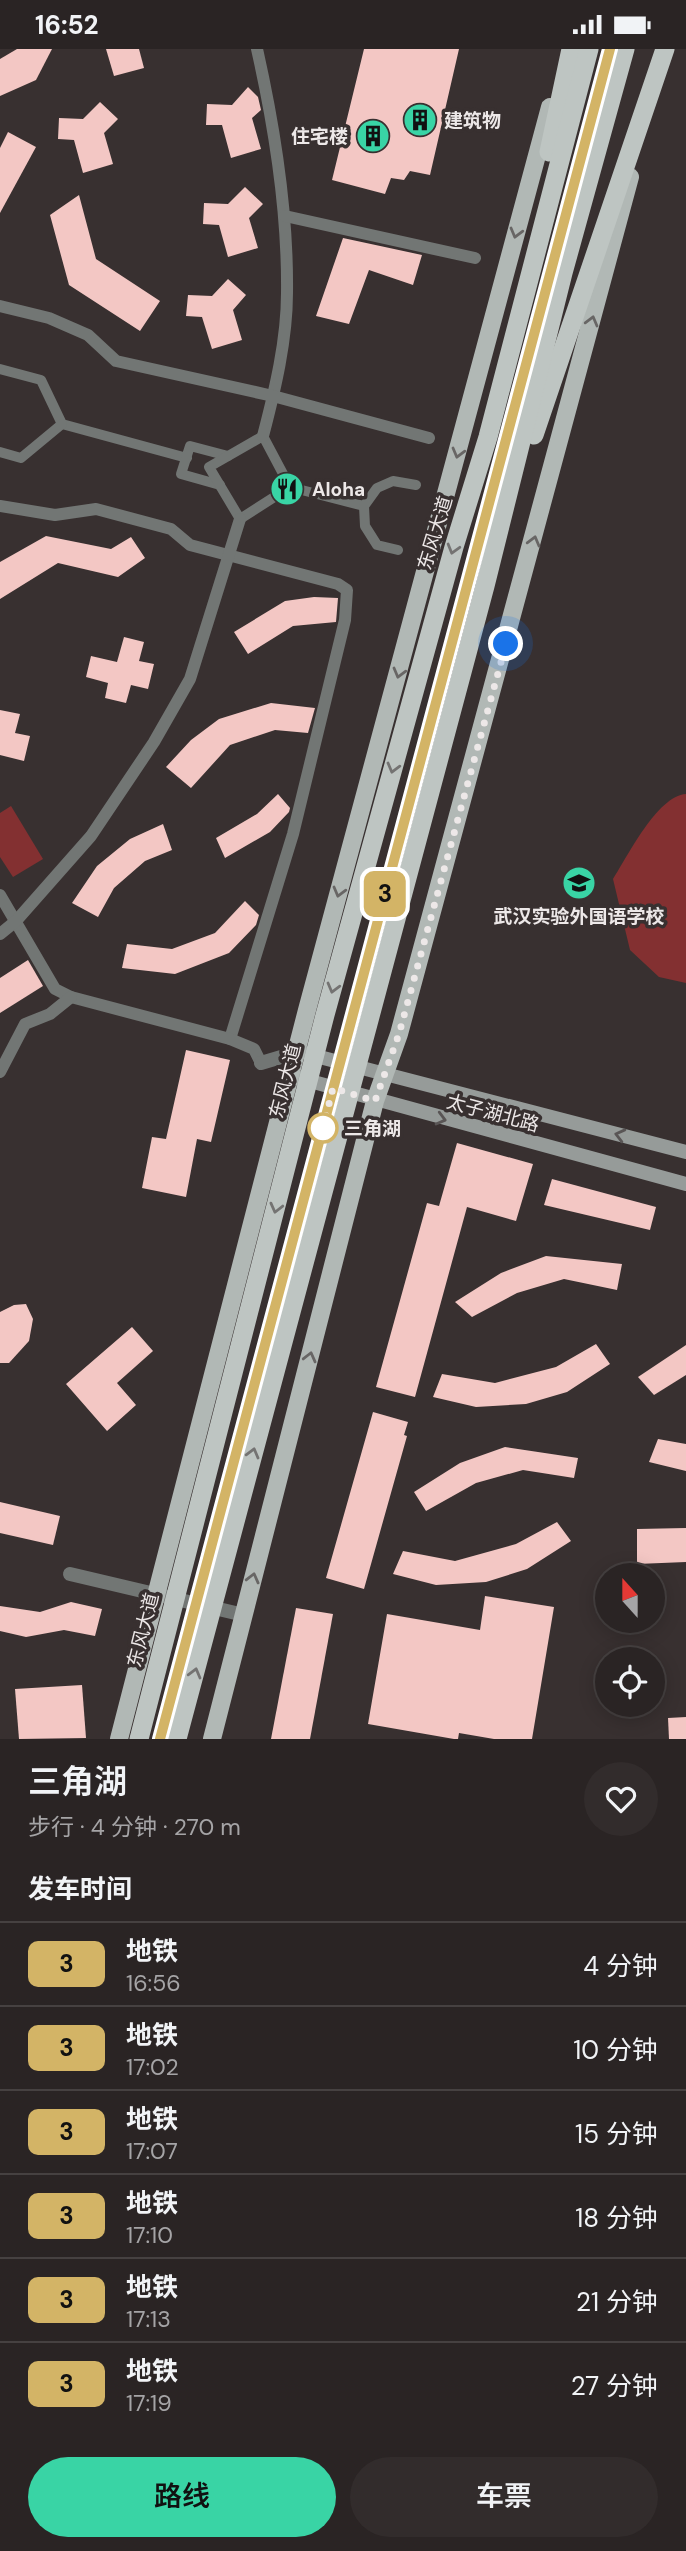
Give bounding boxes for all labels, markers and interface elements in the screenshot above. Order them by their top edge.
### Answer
text: 16:52 [35,8,99,42]
building icon: 建筑物 [401,101,439,139]
place label: 建筑物 [444,108,501,133]
building icon: 住宅楼 [354,117,392,155]
place label: 住宅楼 [291,124,348,149]
one-way arrow [510,227,525,239]
one-way arrow [584,315,598,327]
one-way arrow [452,447,466,459]
restaurant icon: Aloha [268,470,306,508]
place label: Aloha [312,477,365,502]
street label: 东风大道 [412,493,458,573]
one-way arrow [526,535,540,547]
one-way arrow [447,543,462,555]
your location [488,626,523,661]
one-way arrow [393,667,407,679]
one-way arrow [387,762,401,774]
school or university icon: 武汉实验外国语学校 [560,864,598,902]
line badge: 3 [362,871,408,917]
text: 3 [378,878,392,909]
one-way arrow [333,886,347,898]
place label: 武汉实验外国语学校 [493,904,665,929]
one-way arrow [327,982,341,994]
street label: 东风大道 [264,1041,306,1121]
street label: 太子湖北路 [444,1089,542,1137]
one-way arrow [435,1110,447,1125]
marker: 三角湖 [308,1113,338,1143]
place label: 三角湖 [344,1116,401,1141]
one-way arrow [614,1129,626,1143]
one-way arrow [270,1202,284,1214]
one-way arrow [302,1352,316,1364]
one-way arrow [245,1447,259,1459]
north arrow [595,1563,665,1633]
map controls [595,1563,665,1717]
one-way arrow [245,1572,259,1584]
street label: 东风大道 [122,1590,164,1670]
button: locate [595,1647,665,1717]
one-way arrow [186,1667,201,1679]
text: 三角湖 [28,1760,127,1803]
button: heart [584,1762,658,1836]
text: 步行 · 4 分钟 · 270 m [28,1812,241,1842]
text: 发车时间 [28,1872,132,1906]
text: 地铁 [126,1934,178,1968]
text: 3 [59,1948,74,1979]
text: 4 分钟 [583,1949,658,1983]
text: 16:56 [126,1968,181,1998]
text: 地铁 [126,2018,178,2052]
text: 3 [59,2032,74,2063]
text: 10 分钟 [573,2033,658,2067]
text: 17:02 [126,2052,179,2082]
text: 地铁 [126,2102,178,2136]
text: 3 [59,2116,74,2147]
text: 15 分钟 [575,2117,658,2151]
text: 17:07 [126,2136,178,2166]
text: 地铁 [126,2186,178,2220]
text: 3 [59,2200,74,2231]
text: 18 分钟 [575,2201,658,2235]
text: 17:10 [126,2220,173,2250]
text: 地铁 [126,2270,178,2304]
text: 3 [59,2284,74,2315]
text: 21 分钟 [576,2285,658,2319]
text: 17:13 [126,2304,171,2334]
text: 地铁 [126,2354,178,2388]
text: 3 [59,2368,74,2399]
text: 27 分钟 [571,2369,658,2403]
text: 17:19 [126,2388,172,2418]
button: 路线 [28,2457,336,2537]
button: 车票 [350,2457,658,2537]

